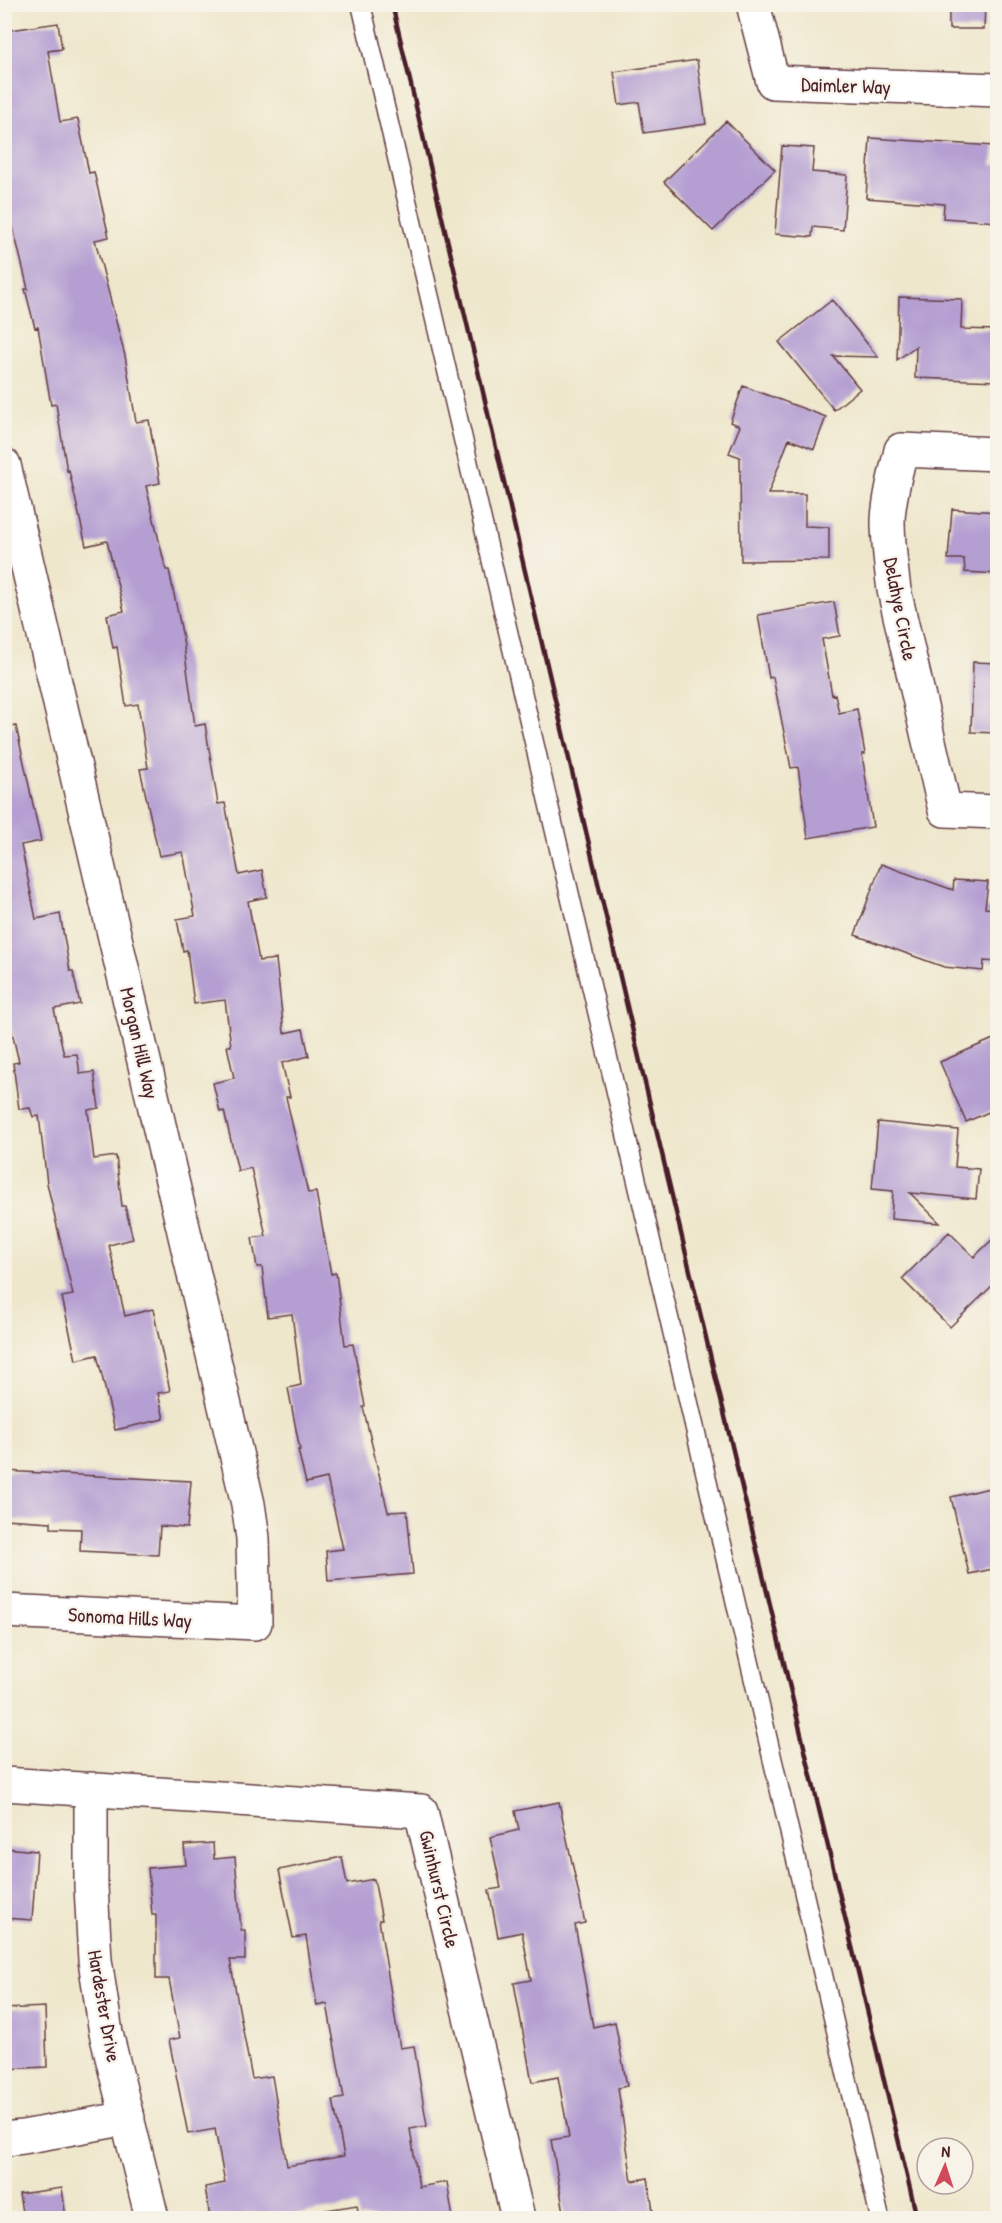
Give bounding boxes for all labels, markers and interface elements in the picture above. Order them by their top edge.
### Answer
street label: Daimler Way [801,70,891,100]
street label: Delahye Circle [878,555,924,663]
street label: Morgan Hill Way [114,985,166,1101]
street label: Sonoma Hills Way [67,1600,193,1634]
street label: Gwinhurst Circle [413,1828,467,1950]
street label: Hardester Drive [82,1948,128,2064]
north arrow [915,2136,975,2196]
text: N [941,2140,951,2162]

